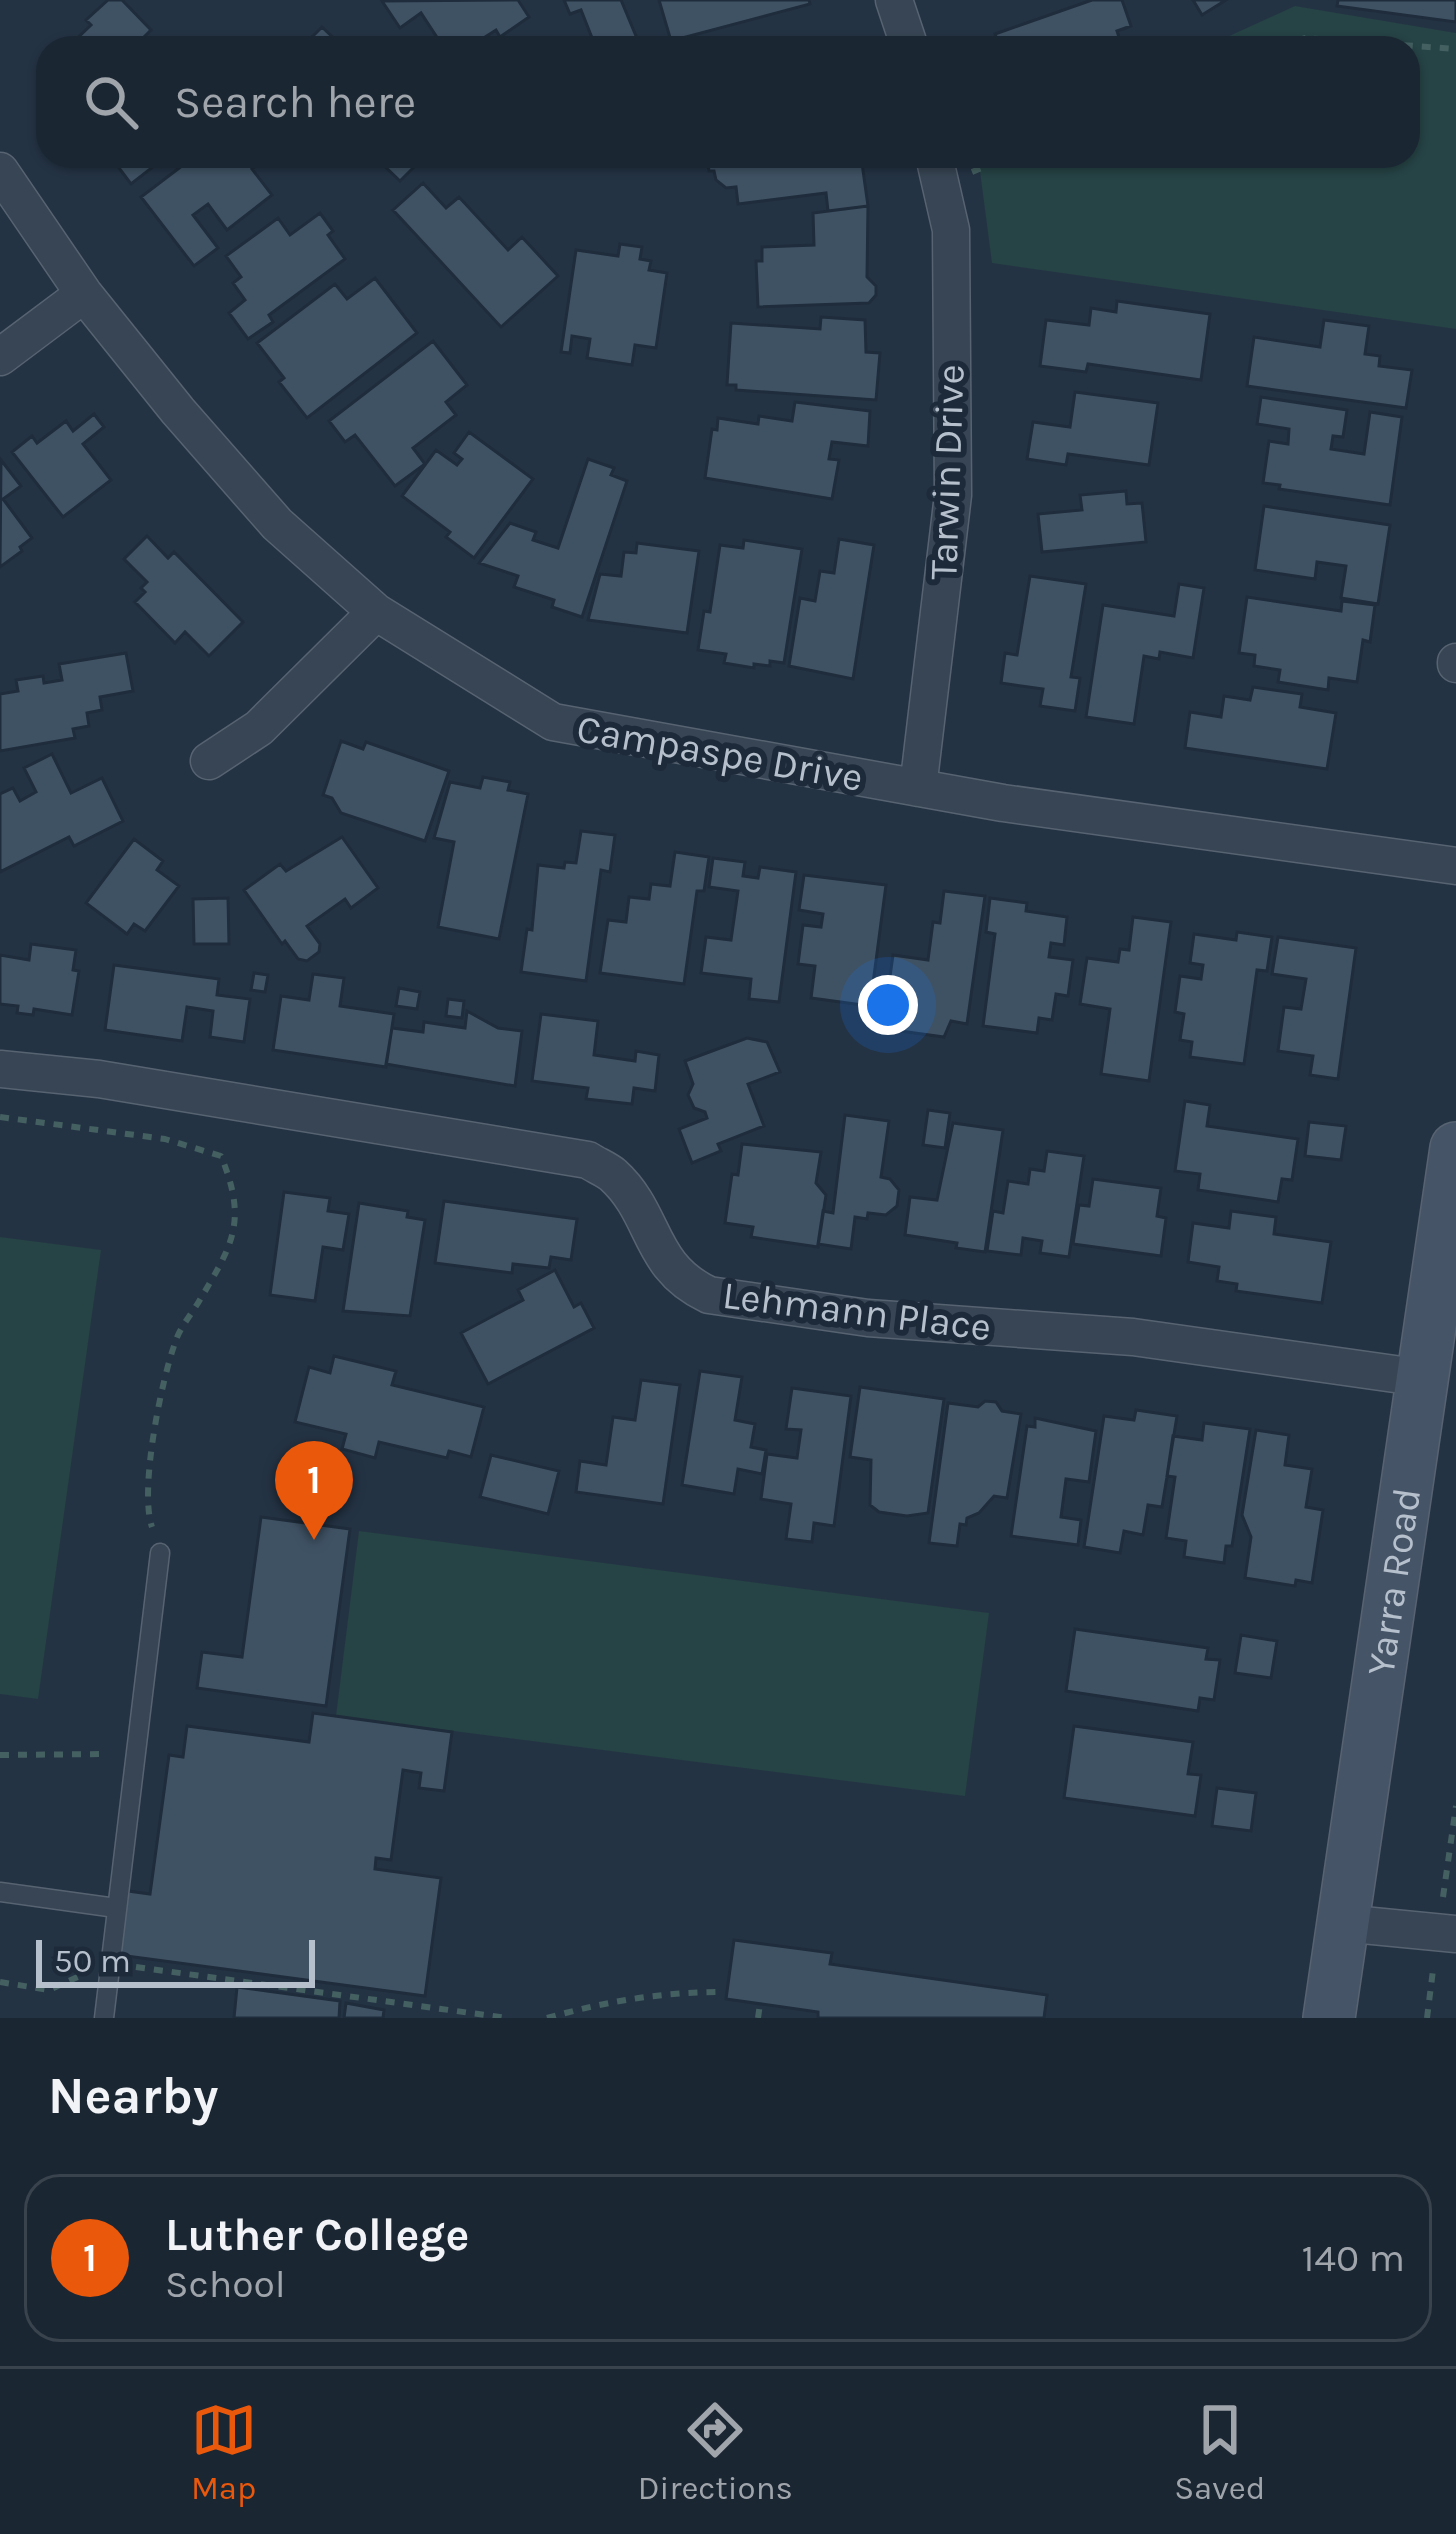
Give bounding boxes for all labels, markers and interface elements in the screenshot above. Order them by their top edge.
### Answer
search box [36,36,1420,168]
icon: search [78,69,144,135]
text: Search here [174,76,416,128]
street label: Tarwin Drive [920,364,974,581]
street label: Campaspe Drive [573,705,867,801]
your location [858,975,918,1035]
street label: Lehmann Place [720,1272,994,1350]
pin: 1 [275,1441,353,1540]
street label: Yarra Road [1357,1485,1430,1679]
scale bar [36,1934,315,1987]
text: 50 m [54,1942,131,1980]
text: Nearby [48,2066,218,2126]
text: Luther College [165,2209,469,2261]
text: 1 [83,2235,97,2281]
text: 140 m [1301,2235,1405,2281]
text: School [165,2261,286,2307]
tab: Map [191,2397,257,2507]
tab: Directions [638,2397,793,2507]
tab: Saved [1174,2397,1265,2507]

